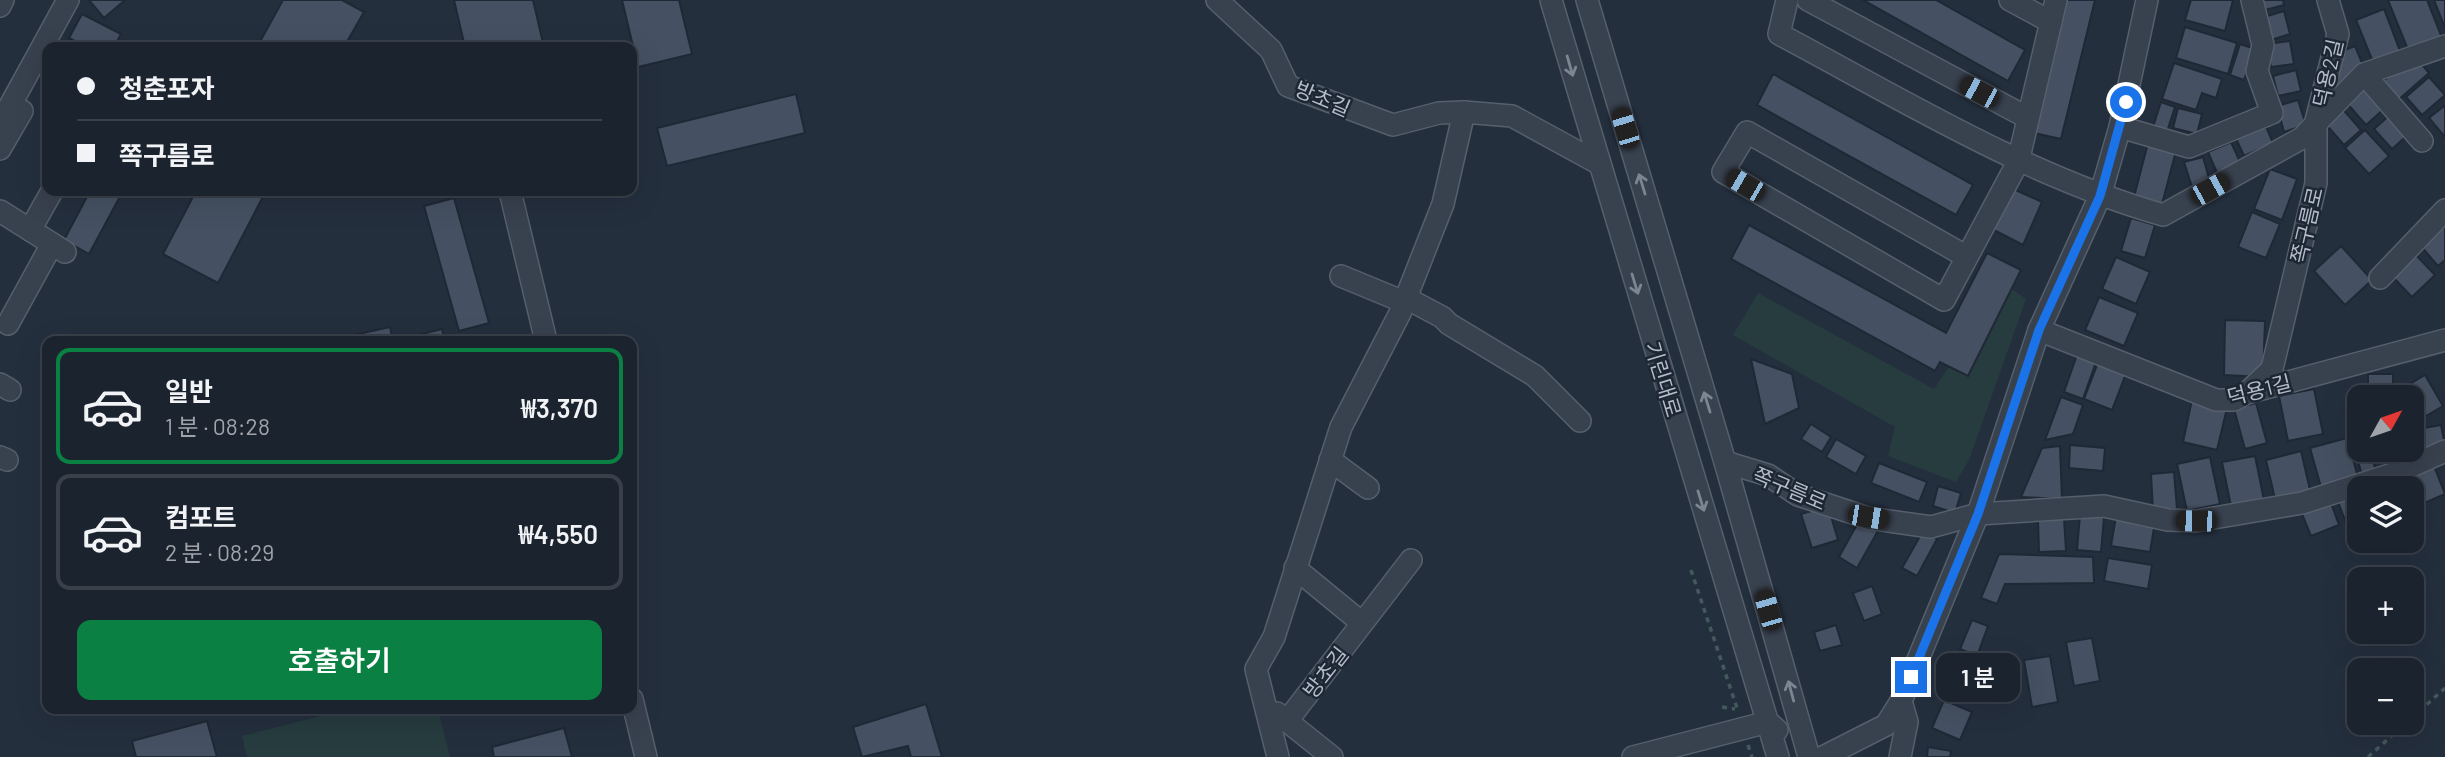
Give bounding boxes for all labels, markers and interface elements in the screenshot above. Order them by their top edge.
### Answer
street label: 덕용2길 [2307,36,2347,110]
one-way arrow [1565,54,1578,76]
text: 청춘포자 [119,72,215,103]
car [1956,73,2003,111]
street label: 방초길 [1291,75,1355,121]
route start [2110,86,2142,118]
car [1609,105,1642,151]
text: 쪽구름로 [119,139,215,170]
car [1722,165,1769,205]
car [2187,170,2234,208]
one-way arrow [1634,173,1647,195]
street label: 쪽구름로 [2285,185,2327,265]
one-way arrow [1630,272,1643,294]
street label: 기린대로 [1641,338,1687,420]
street label: 덕용1길 [2224,369,2294,409]
icon: car [81,375,144,438]
text: 일반 [165,375,213,406]
north arrow [2347,385,2424,462]
map controls [2347,385,2424,735]
one-way arrow [1700,391,1713,413]
text: ₩3,370 [521,392,598,423]
text: 1 분 · 08:28 [165,412,270,440]
street label: 쪽구름로 [1750,461,1830,515]
button: layers [2347,476,2424,553]
one-way arrow [1696,490,1709,512]
icon: car [81,501,144,564]
text: 컴포트 [165,501,237,532]
car [1846,503,1891,531]
car [2175,510,2218,532]
text: ₩4,550 [518,518,598,549]
text: 2 분 · 08:29 [165,538,274,566]
button: + [2347,567,2424,644]
car [1753,587,1784,633]
button: 호출하기 [77,620,602,700]
street label: 방초길 [1297,641,1353,703]
callout: 1 분 [1936,652,2020,702]
button: − [2347,658,2424,735]
route end [1895,661,1927,693]
text: 1 분 [1961,663,1995,691]
one-way arrow [1784,680,1797,703]

